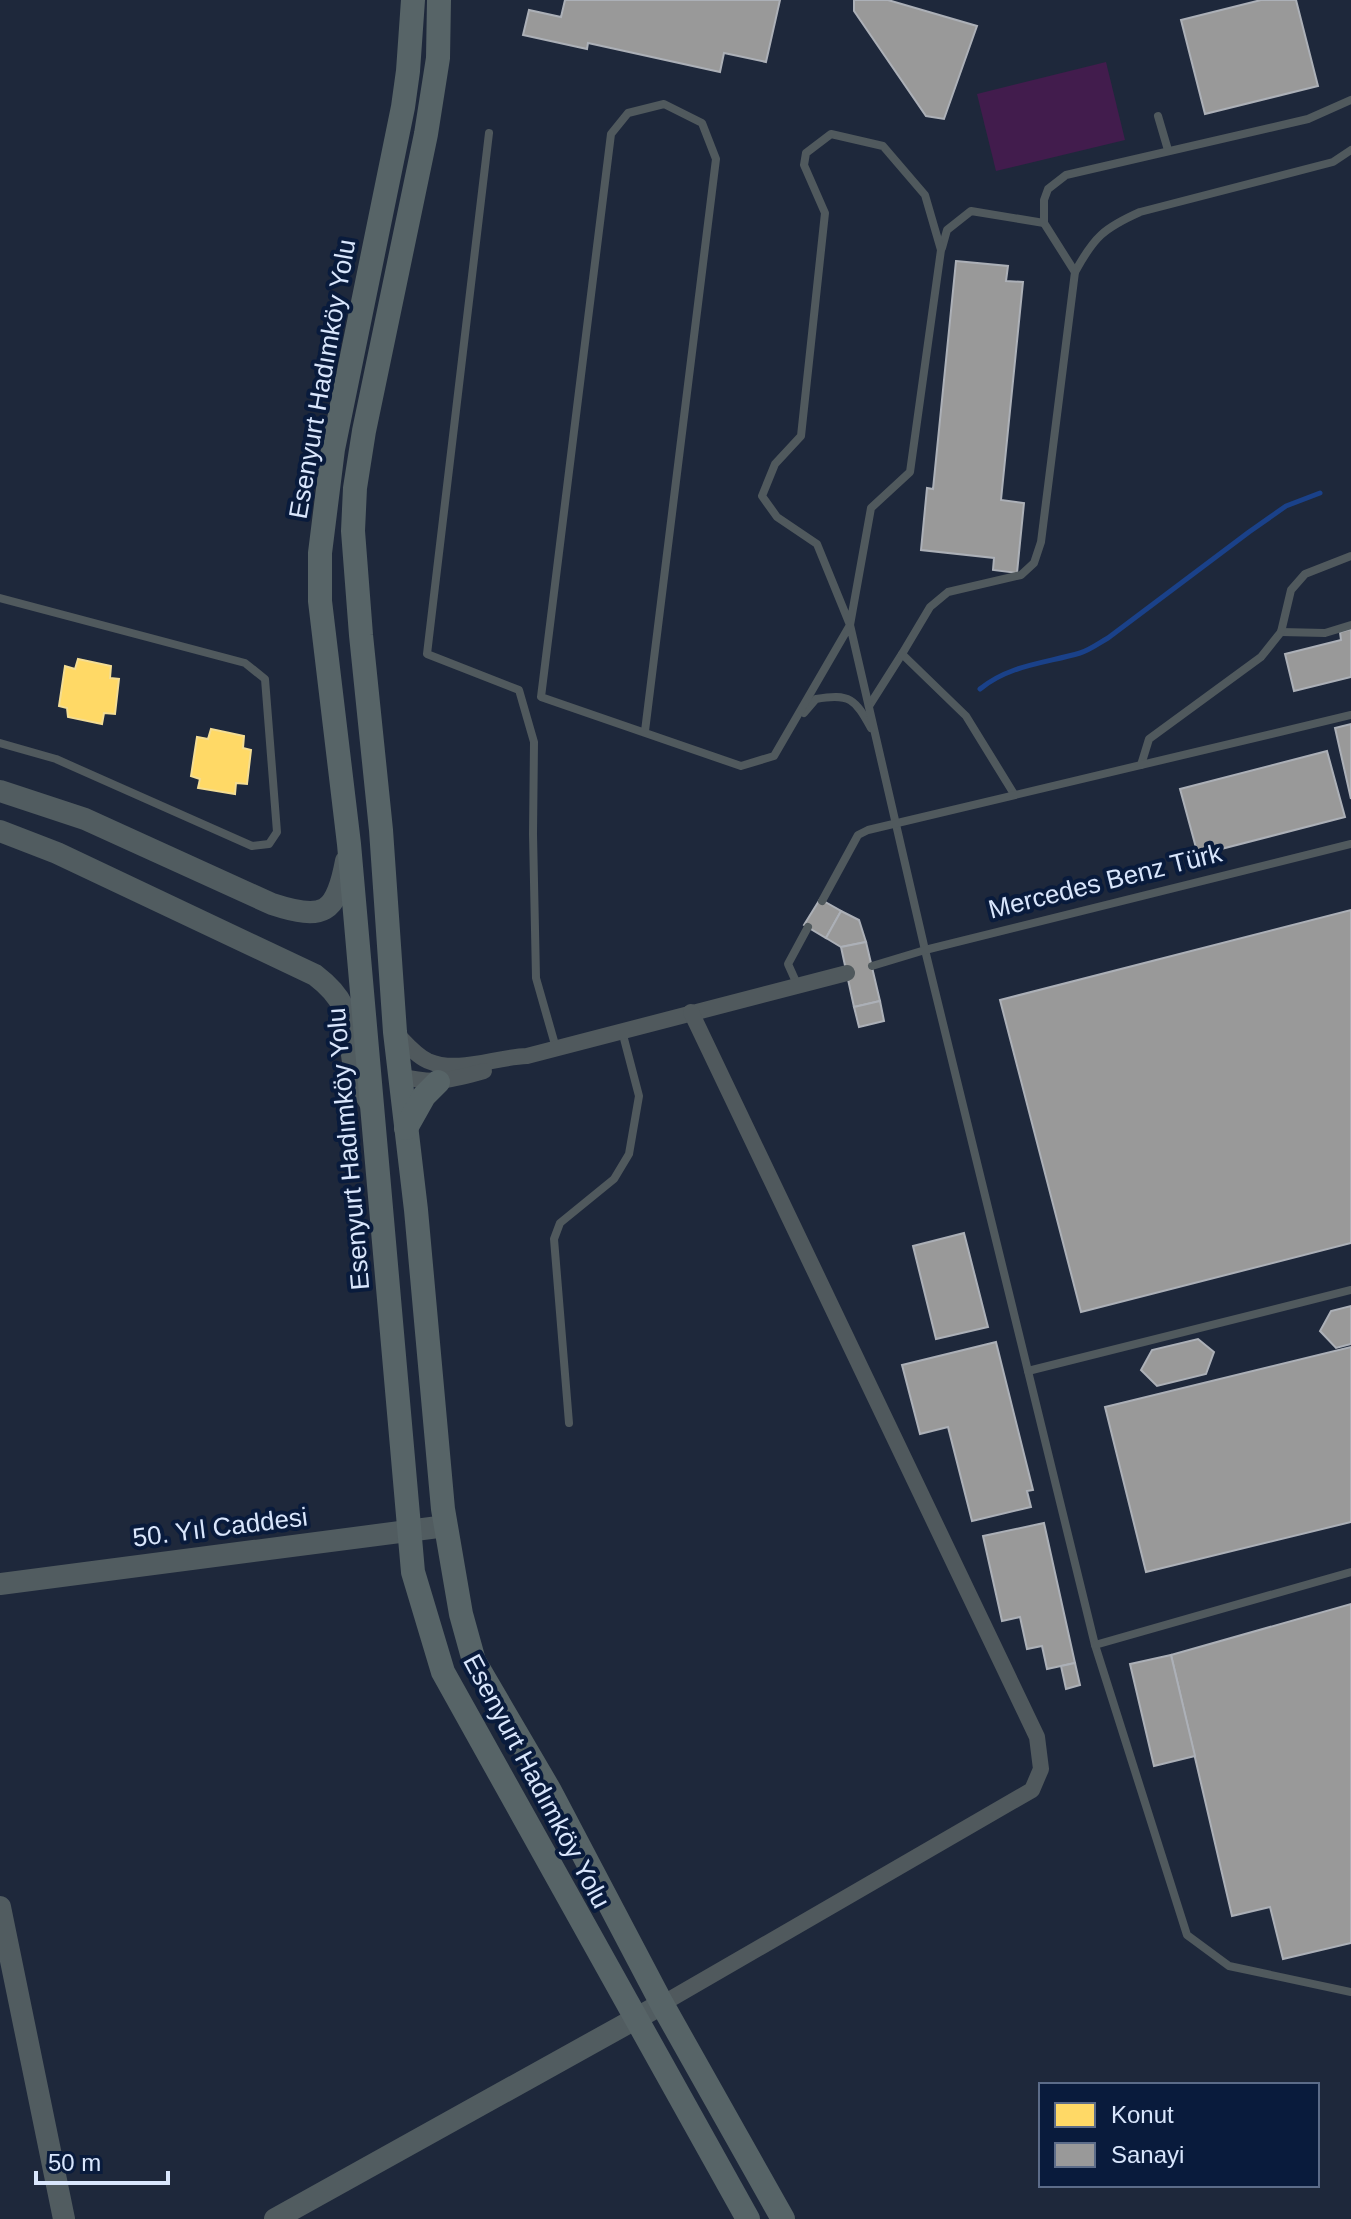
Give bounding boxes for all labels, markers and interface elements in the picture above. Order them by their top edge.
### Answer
street label: Esenyurt Hadımköy Yolu [283,237,361,521]
street label: Mercedes Benz Türk [985,837,1226,925]
street label: Esenyurt Hadımköy Yolu [321,1007,375,1291]
street label: 50. Yıl Caddesi [131,1501,309,1553]
street label: Esenyurt Hadımköy Yolu [457,1649,617,1913]
legend [1039,2083,1319,2187]
text: Konut [1111,2101,1174,2128]
scale bar [36,2135,168,2185]
text: Sanayi [1111,2141,1184,2168]
text: 50 m [48,2149,101,2176]

